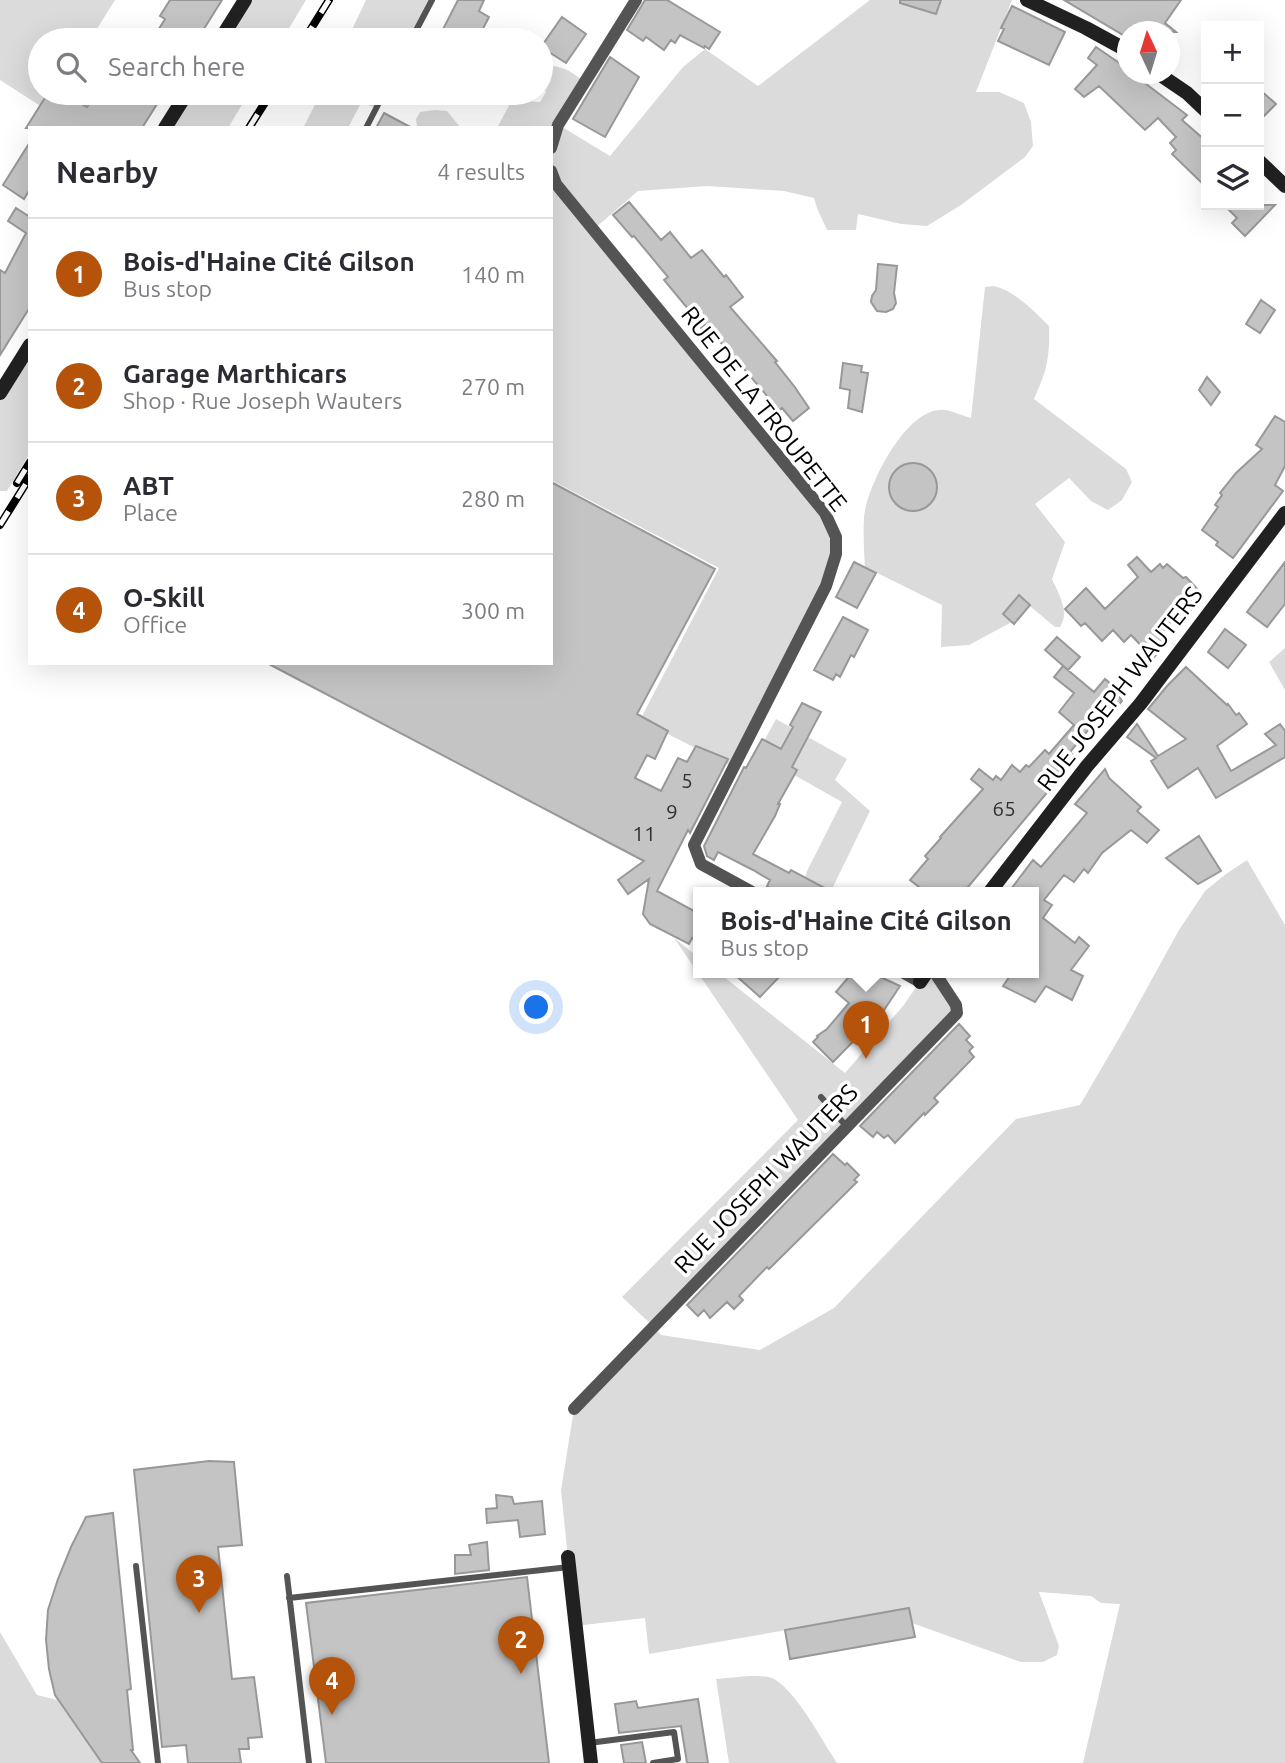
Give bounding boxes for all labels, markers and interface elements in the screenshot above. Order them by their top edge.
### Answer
north arrow [1117,21,1180,84]
map controls [1201,21,1264,210]
button: + [1201,21,1264,84]
search box [28,28,553,105]
icon: search [52,48,90,86]
text: Search here [108,52,245,81]
button: − [1201,84,1264,147]
button: layers [1201,147,1264,210]
text: Nearby [56,155,158,189]
text: 4 results [437,159,525,184]
text: Bois-d'Haine Cité Gilson [123,247,415,276]
text: 1 [73,262,85,287]
text: 140 m [461,262,525,287]
text: Bus stop [123,276,212,301]
street label: RUE DE LA TROUPETTE [676,301,853,516]
text: Garage Marthicars [123,359,347,388]
text: 2 [73,374,85,399]
text: 270 m [461,374,525,399]
text: Shop · Rue Joseph Wauters [123,388,402,413]
text: ABT [123,471,174,500]
text: 3 [73,486,85,511]
text: 280 m [461,486,525,511]
text: Place [123,500,178,525]
street label: RUE JOSEPH WAUTERS [1032,581,1208,796]
text: O-Skill [123,583,205,612]
text: 4 [73,598,85,623]
text: 300 m [461,598,525,623]
text: Office [123,612,187,637]
house number: 5 [681,768,693,792]
house number: 65 [992,796,1016,820]
house number: 9 [666,799,678,823]
house number: 11 [632,821,656,845]
popup [693,887,1039,978]
text: Bois-d'Haine Cité Gilson [720,906,1012,935]
text: Bus stop [720,935,809,960]
your location [519,990,553,1024]
pin: 1 [843,1001,889,1059]
street label: RUE JOSEPH WAUTERS [669,1079,863,1279]
pin: 3 [176,1555,222,1613]
pin: 2 [498,1616,544,1674]
pin: 4 [309,1657,355,1715]

